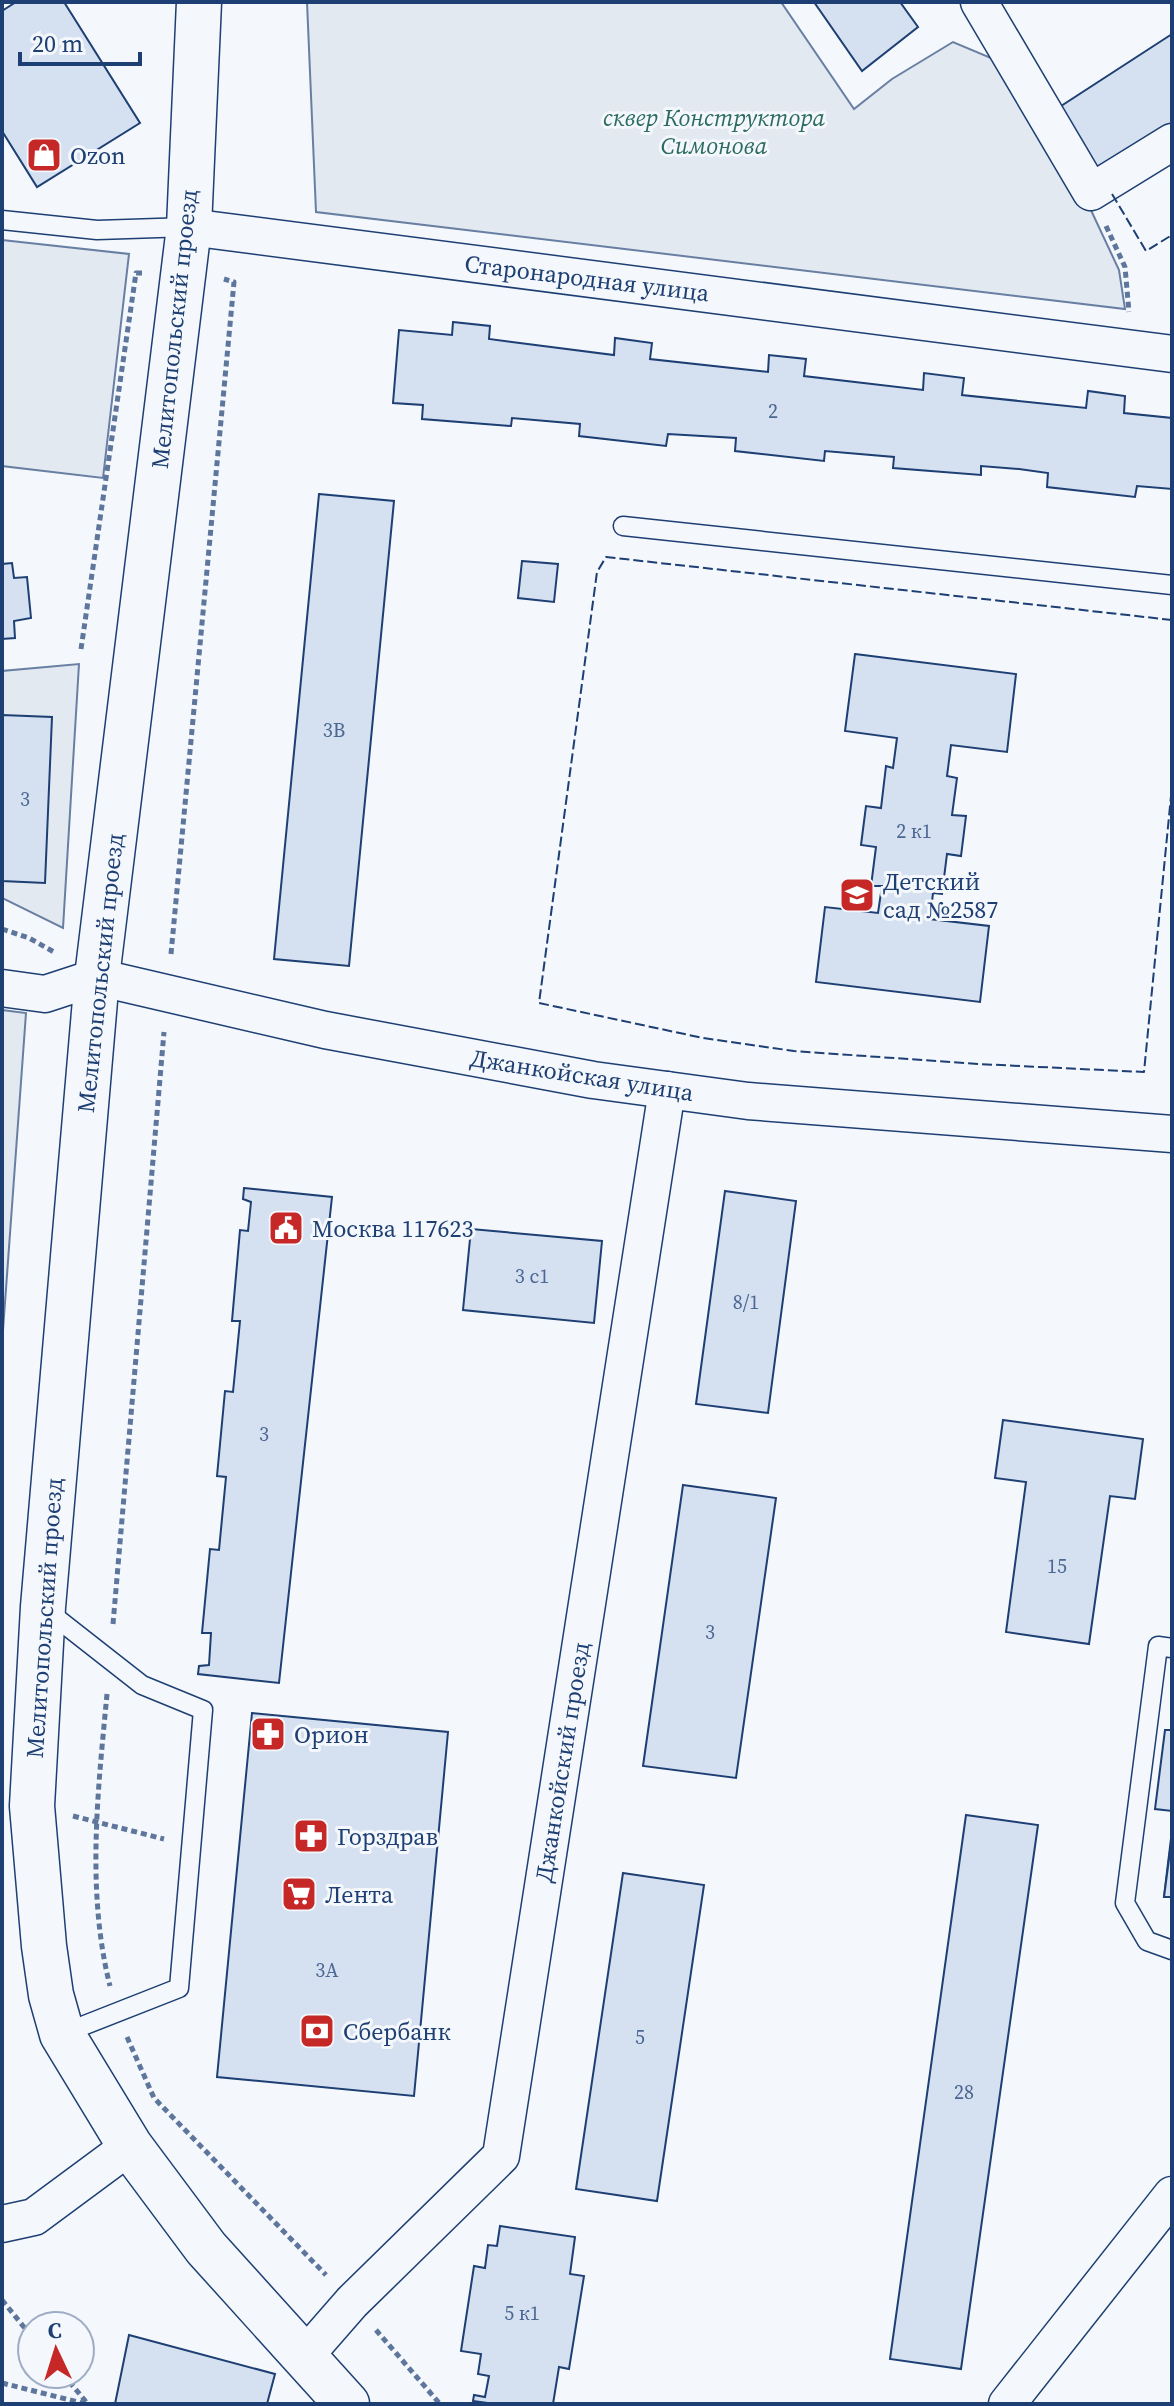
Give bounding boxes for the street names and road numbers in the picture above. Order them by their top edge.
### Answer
street label: Мелитопольский проезд [143,188,205,470]
street label: Старонародная улица [463,247,712,309]
street label: Мелитопольский проезд [69,832,131,1114]
street label: Джанкойская улица [468,1041,697,1109]
street label: Мелитопольский проезд [18,1477,70,1759]
street label: Джанкойский проезд [527,1640,597,1884]

